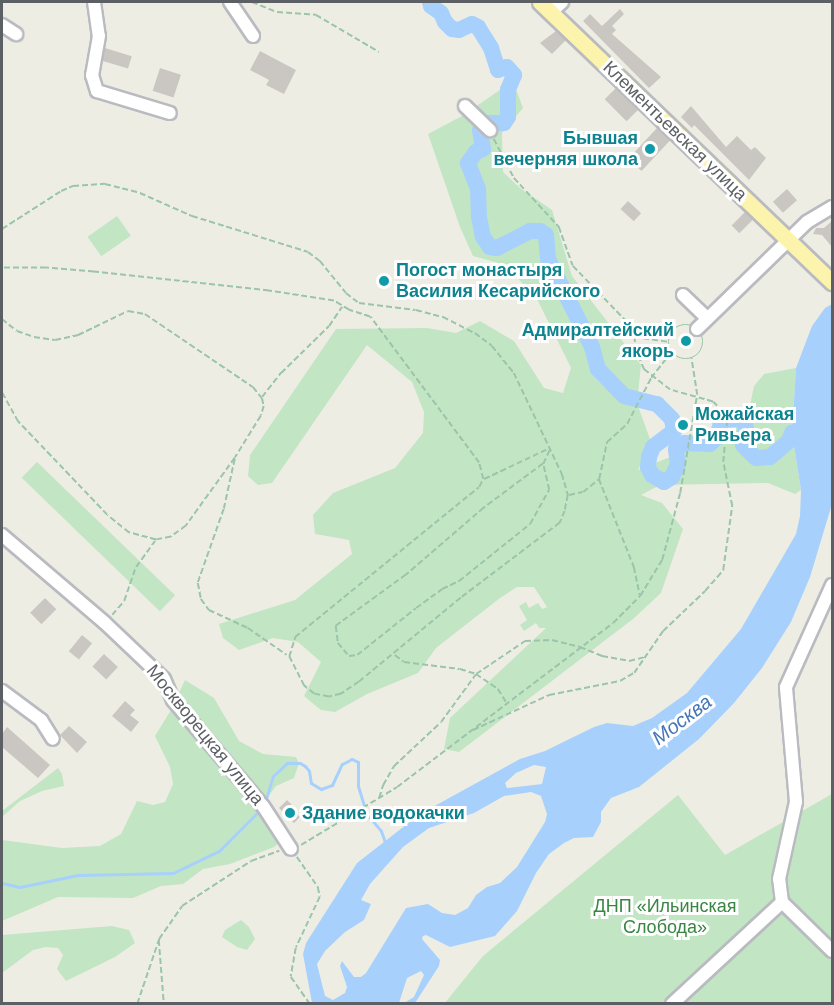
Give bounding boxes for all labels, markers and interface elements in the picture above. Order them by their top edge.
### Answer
street label: Клементьевская улица [599,57,751,205]
place label: Бывшая вечерняя школа [494,128,638,170]
marker: Бывшая вечерняя школа [643,142,657,156]
place label: Погост монастыря Василия Кесарийского [396,260,600,302]
marker: Погост монастыря Василия Кесарийского [377,274,391,288]
place label: Адмиралтейский якорь [522,320,674,362]
marker: Адмиралтейский якорь [679,334,693,348]
place label: Можайская Ривьера [695,404,794,446]
marker: Можайская Ривьера [676,418,690,432]
street label: Москворецкая улица [142,660,268,810]
water label: Москва [647,690,717,750]
place label: Здание водокачки [302,802,465,824]
marker: Здание водокачки [283,806,297,820]
park label: ДНП «Ильинская Слобода» [594,896,736,938]

